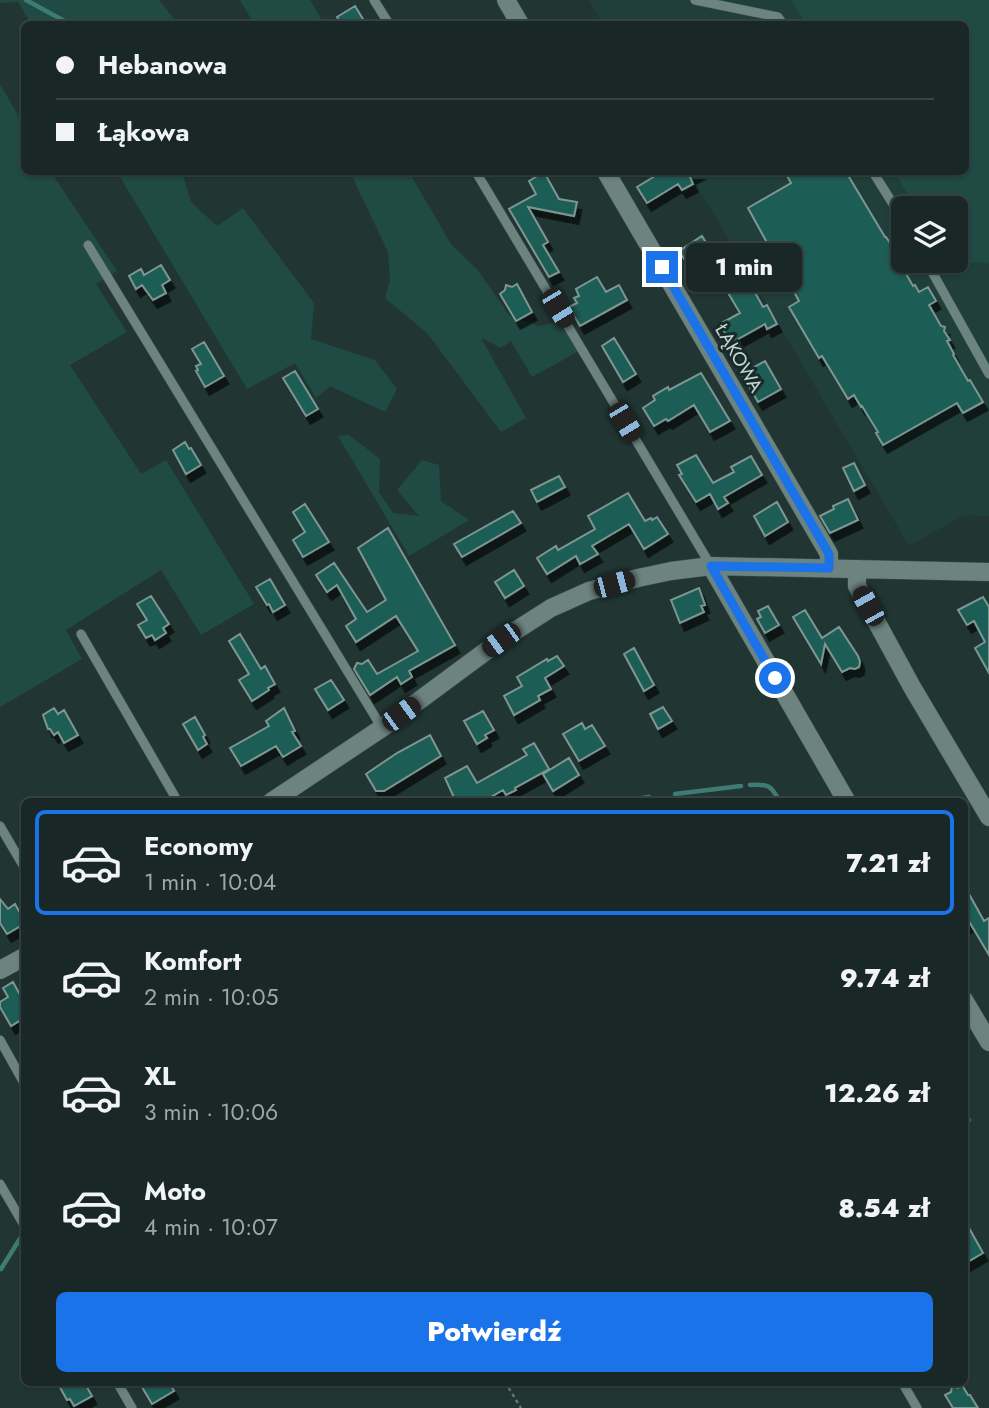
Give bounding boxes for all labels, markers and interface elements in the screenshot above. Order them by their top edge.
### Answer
text: Hebanowa [98,46,227,84]
text: Łąkowa [98,113,189,151]
map controls [891,196,968,273]
button: layers [891,196,968,273]
callout: 1 min [686,243,802,292]
text: 1 min [715,250,773,284]
route end [646,251,678,283]
car [539,285,578,331]
street label: ŁĄKOWA [708,318,770,398]
car [606,399,645,445]
car [591,568,638,600]
car [849,583,888,629]
car [478,619,525,661]
route start [759,662,791,694]
car [378,693,425,735]
text: Economy [144,827,253,865]
icon: car [60,831,123,894]
text: 7.21 zł [846,844,929,882]
text: 1 min · 10:04 [144,865,276,899]
text: Komfort [144,942,241,980]
icon: car [60,946,123,1009]
text: 9.74 zł [840,959,929,997]
text: 2 min · 10:05 [144,980,279,1014]
text: XL [144,1057,176,1095]
icon: car [60,1061,123,1124]
text: 12.26 zł [824,1074,929,1112]
text: 3 min · 10:06 [144,1095,278,1129]
text: Moto [144,1172,206,1210]
icon: car [60,1176,123,1239]
text: 8.54 zł [838,1189,929,1227]
text: 4 min · 10:07 [144,1210,278,1244]
button: Potwierdź [56,1292,933,1372]

